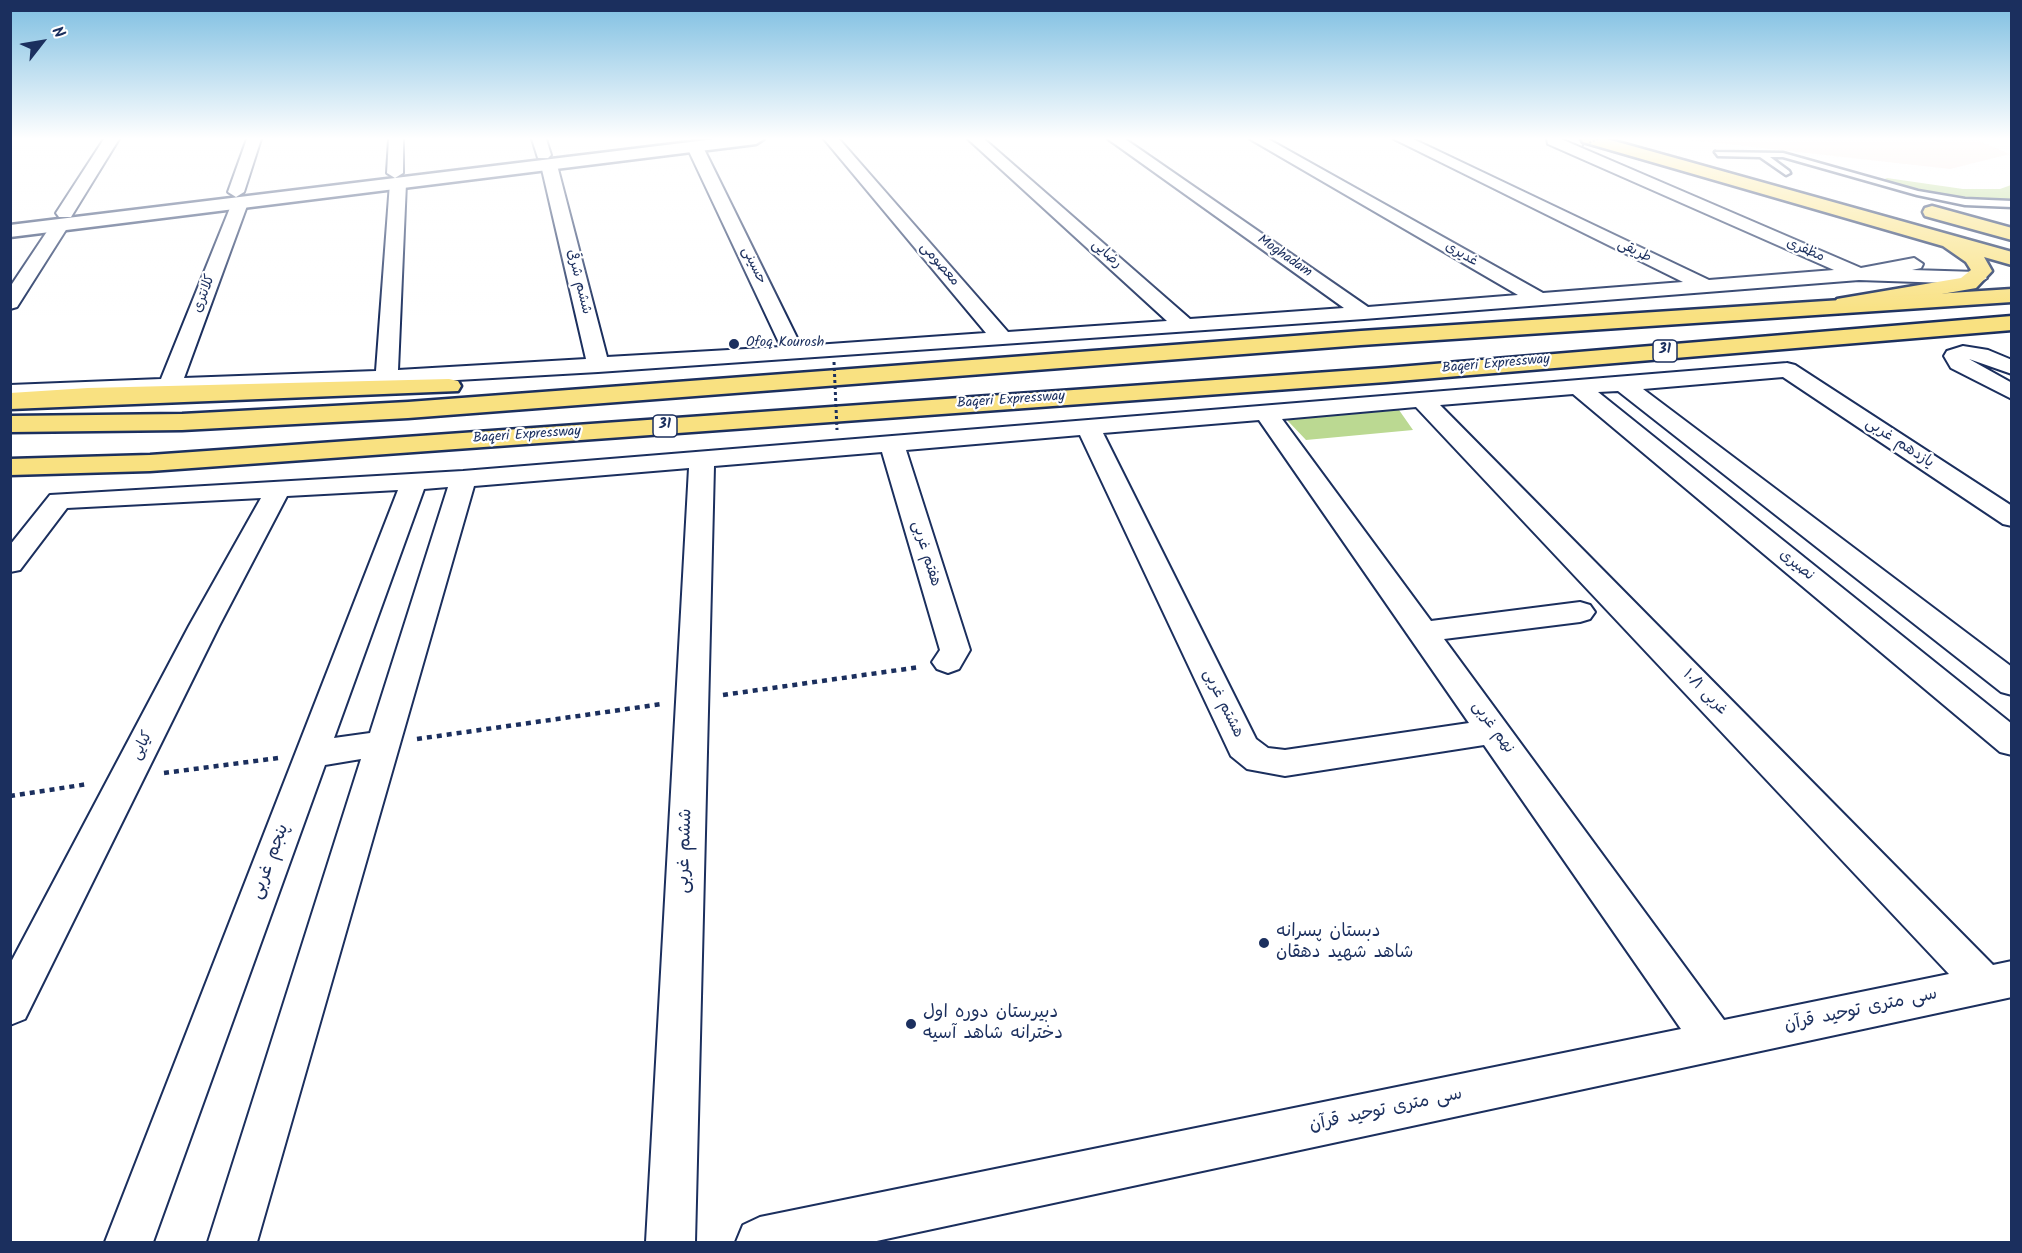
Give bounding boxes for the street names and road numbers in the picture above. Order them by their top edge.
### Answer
street label: Moghadam [1253,232,1315,282]
street label: مظفری [1783,236,1827,266]
street label: رضایی [1087,237,1125,273]
street label: طریقی [1614,237,1654,267]
street label: غدیری [1442,239,1480,271]
street label: معصومی [916,240,962,290]
street label: حسینی [737,245,769,287]
street label: ششم شرقی [562,248,594,316]
street label: کلانتری [190,273,220,315]
road number: 31 [1653,340,1677,362]
street label: Baqeri Expressway [1441,352,1551,378]
street label: Baqeri Expressway [956,389,1066,413]
road number: 31 [653,415,677,437]
street label: یازدهم غربی [1861,415,1937,473]
street label: Baqeri Expressway [472,424,582,448]
street label: هفتم غربی [907,519,943,589]
street label: نصیری [1775,546,1817,586]
street label: ۱۰/۱ غربی [1678,666,1730,720]
street label: هشتم غربی [1198,667,1246,741]
street label: نهم غربی [1467,698,1517,758]
street label: کیایی [128,729,158,763]
street label: ششم غربی [674,808,698,894]
street label: پنجم غربی [247,821,295,903]
street label: سی متری توحید قرآن [1783,984,1939,1038]
street label: سی متری توحید قرآن [1308,1084,1464,1138]

